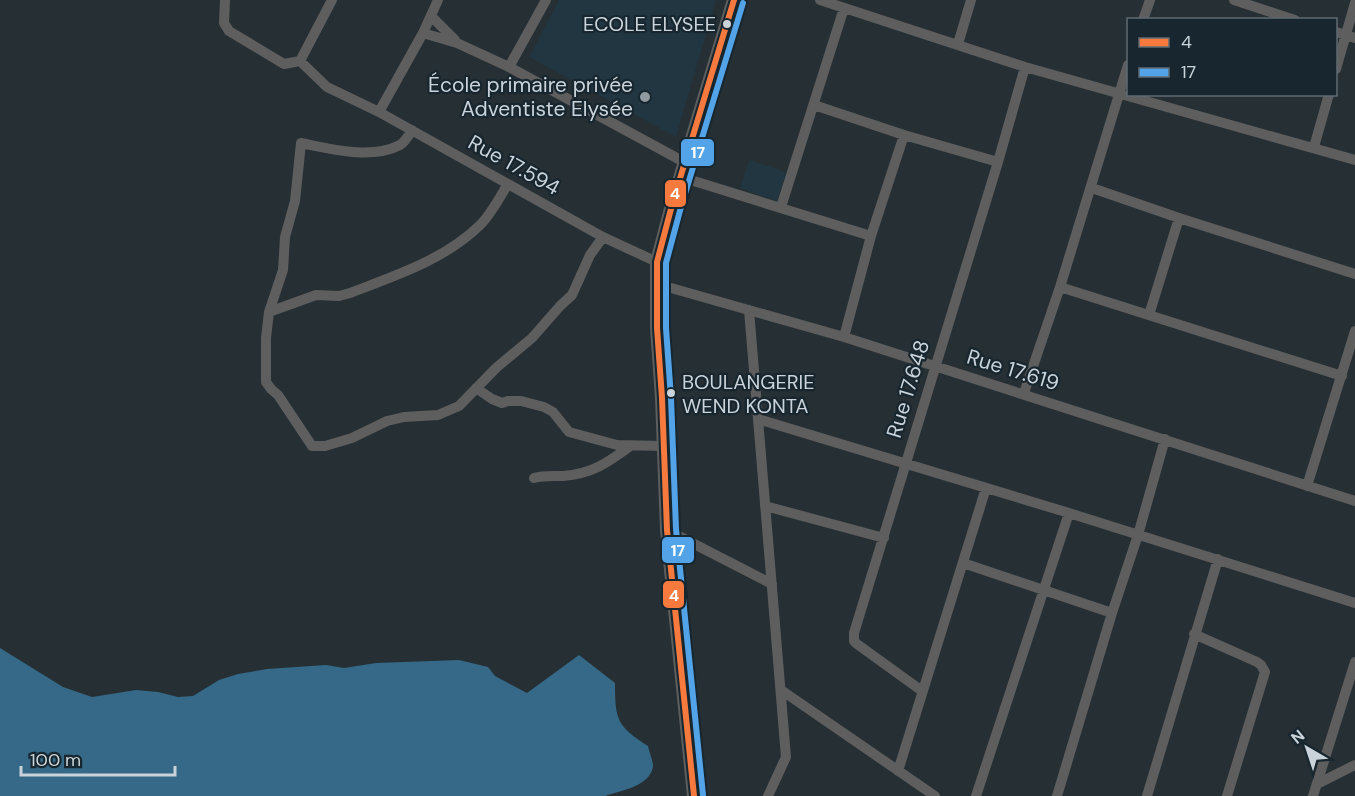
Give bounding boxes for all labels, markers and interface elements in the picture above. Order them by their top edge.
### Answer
place label: ECOLE ELYSEE [583,11,716,37]
marker: ECOLE ELYSEE [721,18,733,30]
legend [1127,18,1337,96]
text: 4 [1181,30,1192,54]
text: 17 [1181,60,1196,84]
place label: École primaire privée Adventiste Elysée [428,71,633,123]
marker: École primaire privée Adventiste Elysée [638,90,652,104]
street label: Rue 17.594 [463,128,565,202]
line badge: 17 [680,138,715,167]
text: 17 [691,142,706,163]
line badge: 4 [664,179,687,208]
text: 4 [670,183,680,204]
street label: Rue 17.648 [880,337,936,441]
street label: Rue 17.619 [963,343,1063,397]
place label: BOULANGERIE WEND KONTA [682,369,815,419]
marker: BOULANGERIE WEND KONTA [665,387,677,399]
line badge: 17 [661,536,695,564]
text: 17 [671,540,686,561]
line badge: 4 [662,580,685,609]
text: 4 [669,585,679,606]
north arrow [1277,718,1337,778]
text: N [1287,725,1309,749]
scale bar [21,739,176,777]
text: 100 m [30,748,81,772]

